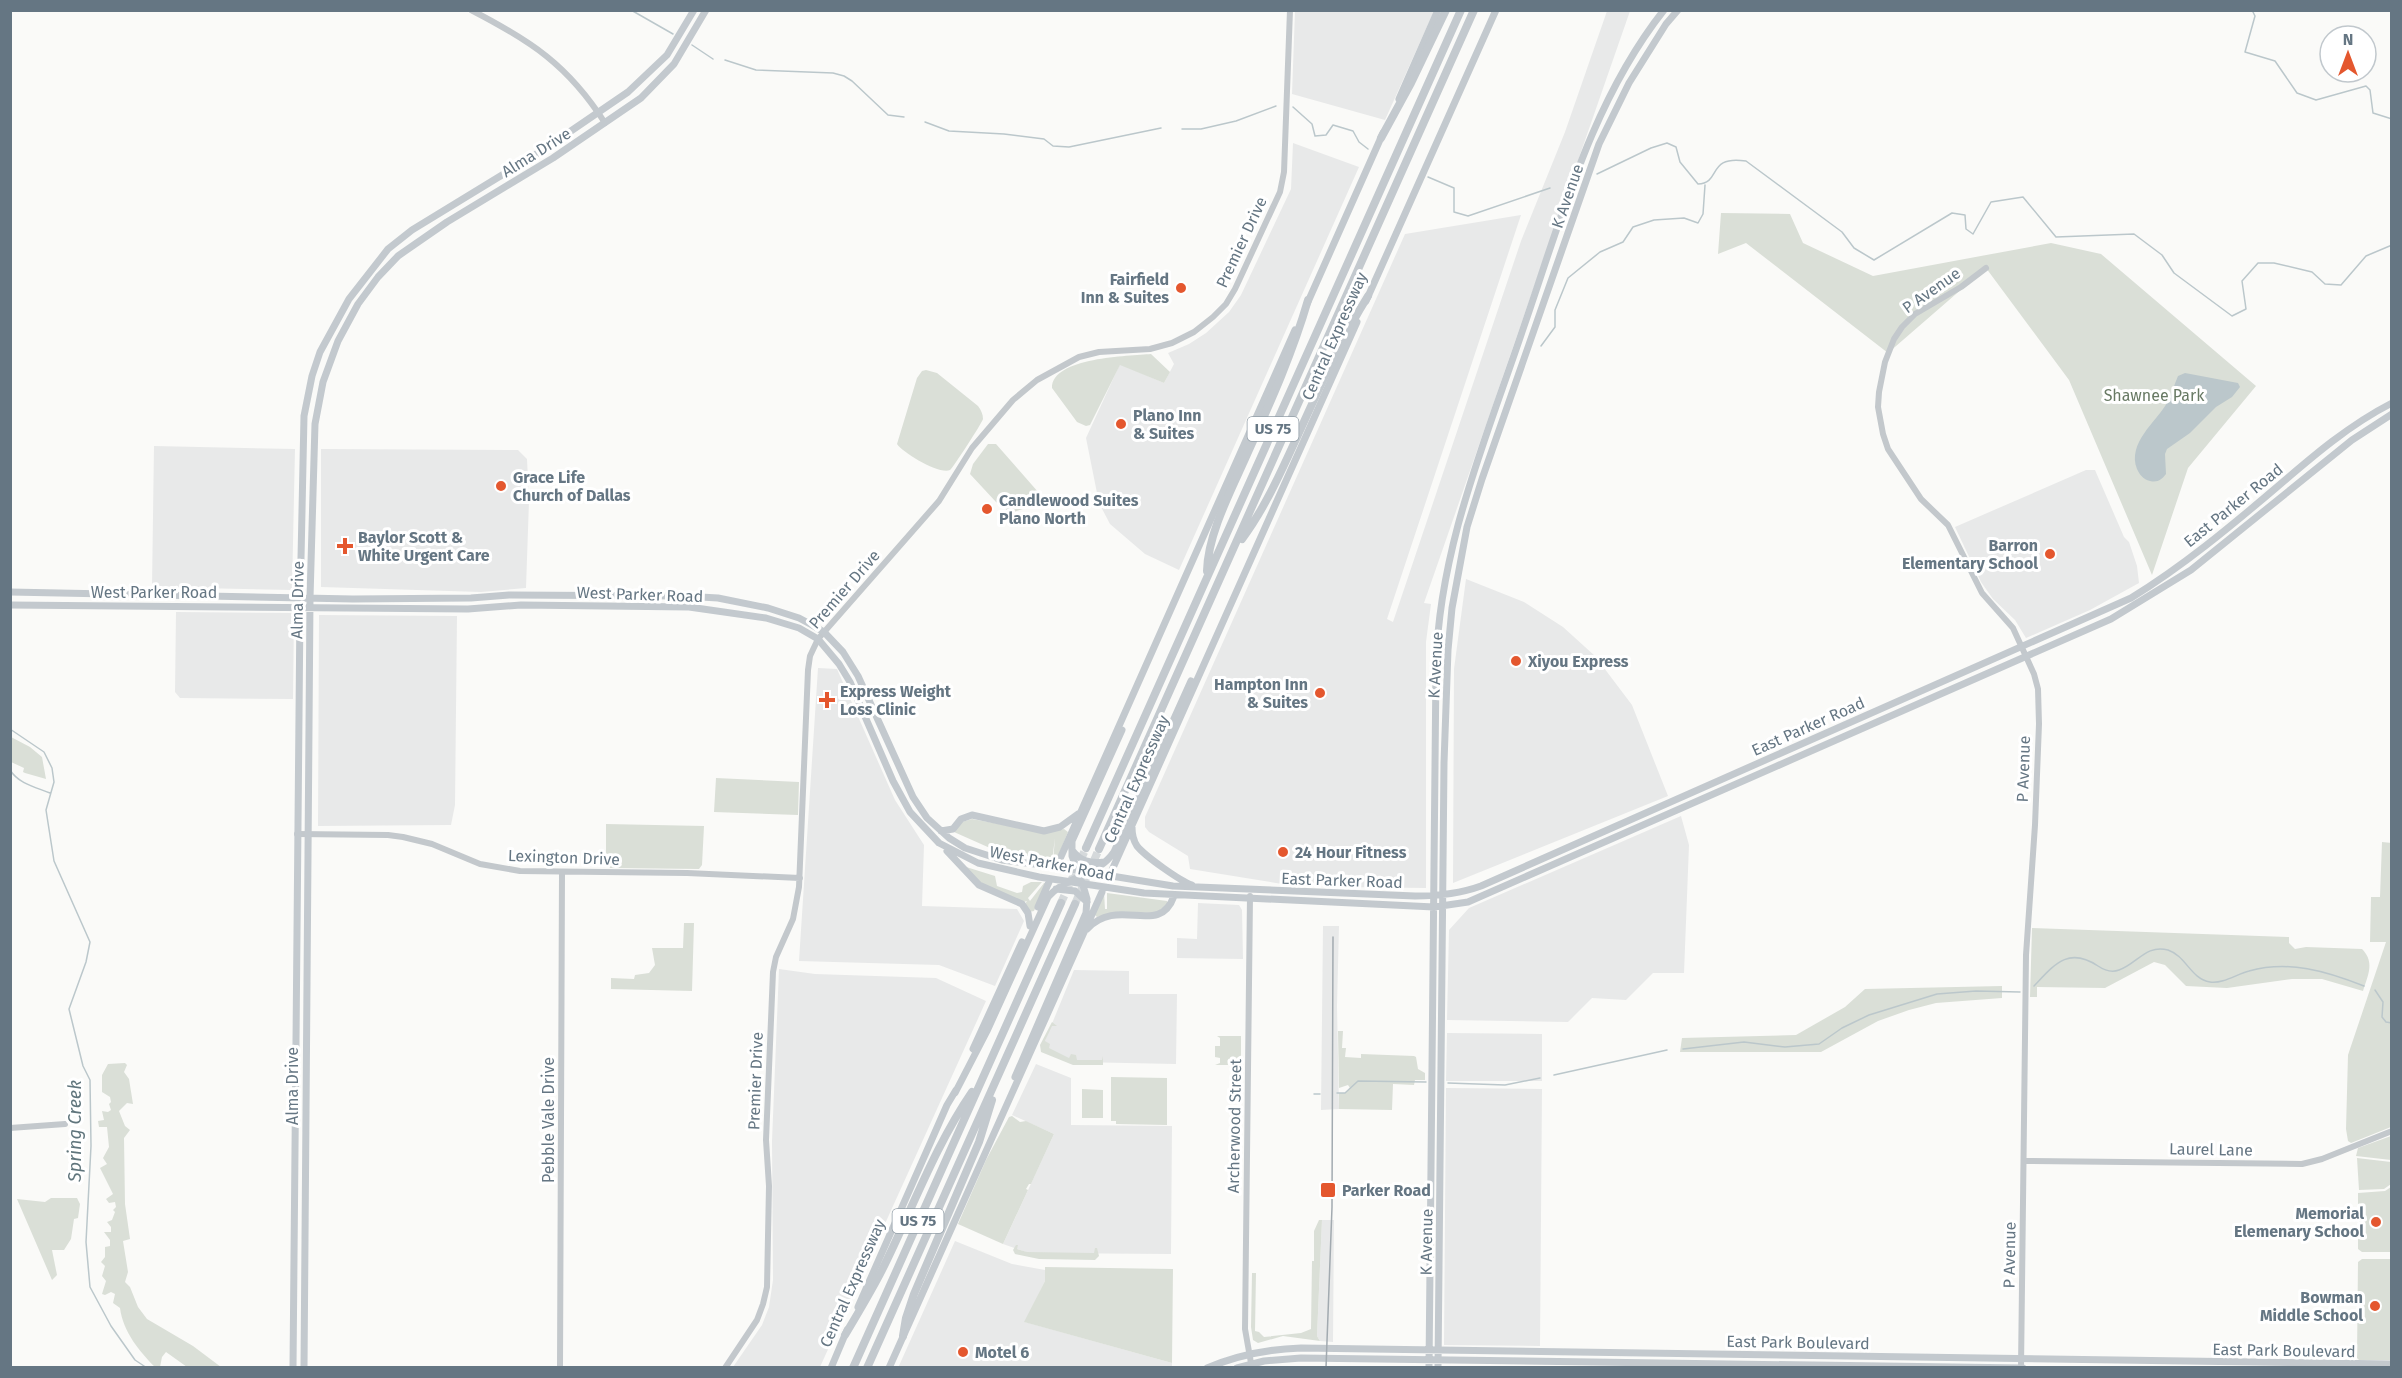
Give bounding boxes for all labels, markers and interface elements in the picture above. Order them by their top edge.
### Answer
north arrow [2318,24,2378,84]
text: N [2343,30,2353,49]
street label: Alma Drive [498,124,574,181]
street label: K Avenue [1548,161,1587,231]
street label: Premier Drive [1212,194,1271,291]
street label: P Avenue [1899,264,1964,317]
street label: Central Expressway [1298,269,1371,403]
place label: Fairfield Inn & Suites [1081,270,1169,307]
marker: Fairfield Inn & Suites [1174,281,1188,295]
park label: Shawnee Park [2104,386,2205,405]
place label: Plano Inn & Suites [1133,406,1201,443]
marker: Plano Inn & Suites [1114,417,1128,431]
road number: US 75 [1248,417,1298,441]
street label: East Parker Road [2180,460,2287,551]
place label: Grace Life Church of Dallas [513,468,631,505]
marker: Grace Life Church of Dallas [494,479,508,493]
place label: Candlewood Suites Plano North [999,491,1139,528]
marker: Candlewood Suites Plano North [980,502,994,516]
place label: Baylor Scott & White Urgent Care [358,528,490,565]
place label: Barron Elementary School [1902,536,2038,573]
marker: Baylor Scott & White Urgent Care [336,537,354,555]
street label: Premier Drive [805,546,884,633]
marker: Barron Elementary School [2043,547,2057,561]
street label: Alma Drive [287,561,308,639]
street label: West Parker Road [91,583,217,602]
street label: West Parker Road [576,583,704,606]
street label: K Avenue [1424,631,1447,699]
place label: Xiyou Express [1527,652,1629,671]
marker: Xiyou Express [1509,654,1523,668]
place label: Hampton Inn & Suites [1214,675,1308,712]
place label: Express Weight Loss Clinic [840,682,952,719]
marker: Hampton Inn & Suites [1313,686,1327,700]
marker: Express Weight Loss Clinic [818,691,836,709]
street label: East Parker Road [1749,693,1868,760]
street label: Central Expressway [1100,712,1173,846]
street label: P Avenue [2013,735,2034,803]
street label: West Parker Road [988,842,1116,885]
place label: 24 Hour Fitness [1295,843,1407,862]
marker: 24 Hour Fitness [1276,845,1290,859]
street label: Lexington Drive [508,846,620,869]
street label: East Parker Road [1281,869,1403,892]
street label: Premier Drive [744,1032,767,1130]
street label: Alma Drive [283,1047,302,1125]
street label: Pebble Vale Drive [539,1057,558,1183]
street label: Archerwood Street [1224,1059,1245,1193]
water label: Spring Creek [64,1080,86,1183]
street label: Laurel Lane [2169,1139,2253,1160]
marker: Parker Road [1319,1181,1337,1199]
place label: Parker Road [1342,1181,1431,1200]
place label: Memorial Elemenary School [2234,1204,2364,1241]
street label: K Avenue [1416,1208,1437,1276]
road number: US 75 [892,1209,944,1233]
marker: Memorial Elemenary School [2369,1215,2383,1229]
street label: Central Expressway [816,1216,889,1350]
street label: P Avenue [1999,1222,2020,1288]
place label: Bowman Middle School [2260,1288,2363,1325]
marker: Bowman Middle School [2368,1299,2382,1313]
street label: East Park Boulevard [1726,1332,1870,1353]
street label: East Park Boulevard [2212,1340,2356,1361]
place label: Motel 6 [975,1343,1029,1362]
marker: Motel 6 [956,1345,970,1359]

